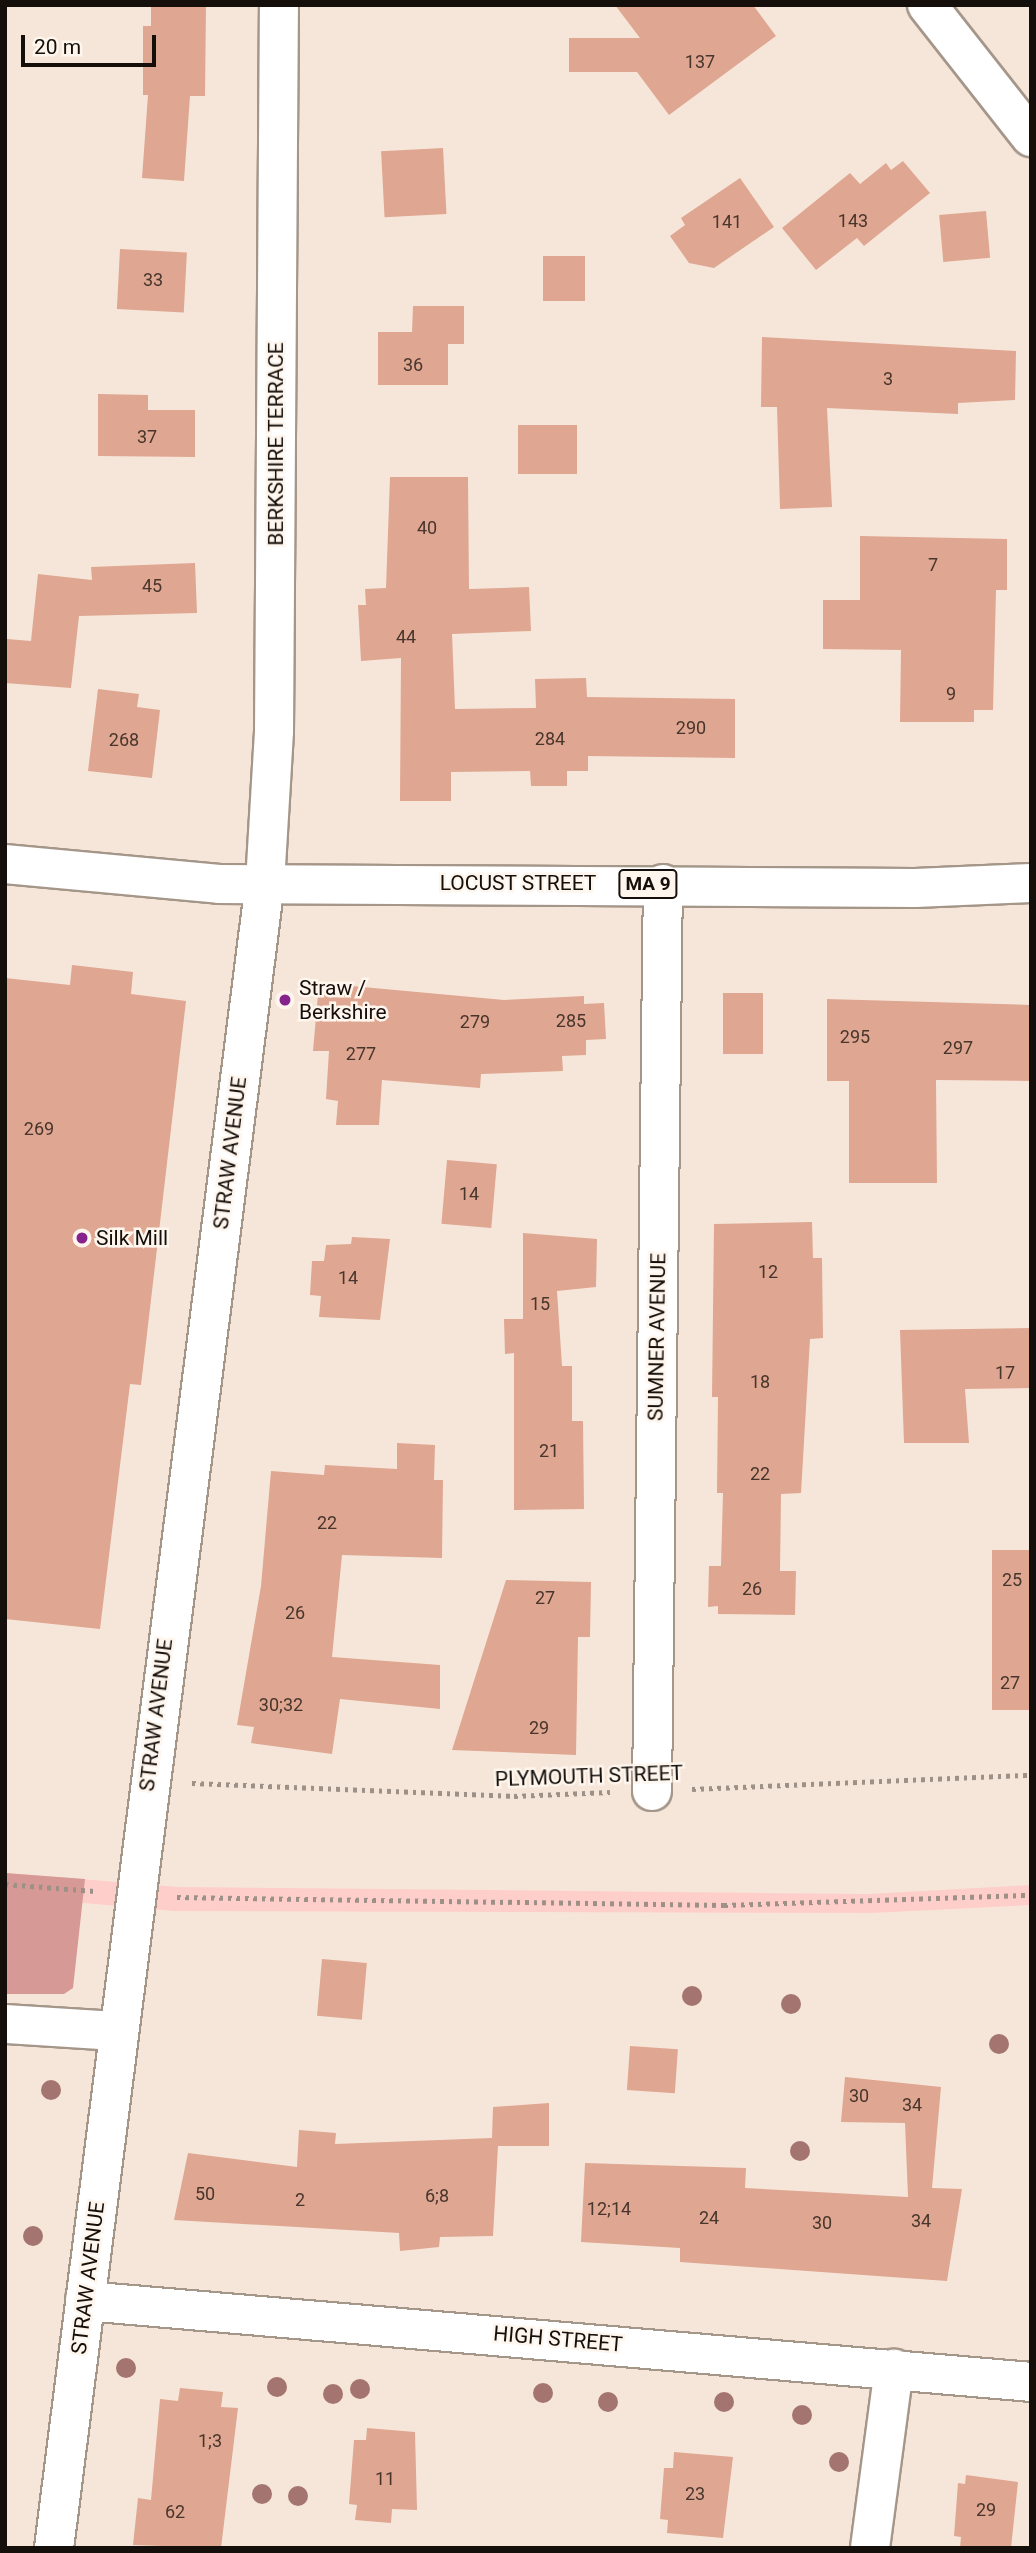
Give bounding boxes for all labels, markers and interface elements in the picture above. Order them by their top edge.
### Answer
scale bar [24,21,159,65]
text: 20 m [34,35,81,59]
house number: 137 [685,51,715,73]
house number: 143 [838,210,868,232]
house number: 141 [712,211,742,233]
house number: 33 [143,269,163,291]
street label: BERKSHIRE TERRACE [263,342,289,546]
house number: 36 [403,354,423,376]
house number: 3 [883,368,893,390]
house number: 37 [137,426,157,448]
house number: 40 [417,517,437,539]
house number: 7 [928,554,938,576]
house number: 45 [142,575,162,597]
house number: 44 [396,626,416,648]
house number: 9 [946,683,956,705]
house number: 290 [676,717,706,739]
house number: 284 [535,728,565,750]
house number: 268 [109,729,139,751]
road number: MA 9 [618,869,678,900]
street label: LOCUST STREET [439,870,597,896]
place label: Straw / Berkshire [299,975,387,1025]
marker: Straw / Berkshire [277,992,293,1008]
house number: 285 [556,1010,586,1032]
house number: 279 [460,1011,490,1033]
house number: 295 [840,1026,870,1048]
house number: 297 [943,1037,973,1059]
house number: 277 [346,1043,376,1065]
street label: STRAW AVENUE [208,1075,252,1231]
house number: 269 [24,1118,54,1140]
house number: 14 [459,1183,479,1205]
place label: Silk Mill [96,1225,168,1251]
marker: Silk Mill [74,1230,90,1246]
street label: SUMNER AVENUE [643,1253,671,1421]
house number: 12 [758,1261,778,1283]
house number: 14 [338,1267,358,1289]
house number: 15 [530,1293,550,1315]
house number: 17 [995,1362,1015,1384]
house number: 18 [750,1371,770,1393]
house number: 21 [539,1440,559,1462]
house number: 22 [750,1463,770,1485]
house number: 22 [317,1512,337,1534]
house number: 25 [1002,1569,1022,1591]
house number: 26 [742,1578,762,1600]
house number: 27 [535,1587,555,1609]
house number: 26 [285,1602,305,1624]
street label: STRAW AVENUE [134,1637,178,1793]
house number: 27 [1000,1672,1020,1694]
house number: 30;32 [259,1694,303,1716]
house number: 29 [529,1717,549,1739]
street label: PLYMOUTH STREET [494,1760,684,1792]
house number: 30 [849,2085,869,2107]
house number: 34 [902,2094,922,2116]
house number: 50 [195,2183,215,2205]
house number: 6;8 [425,2185,449,2207]
house number: 2 [295,2189,305,2211]
house number: 12;14 [587,2198,631,2220]
street label: STRAW AVENUE [66,2200,110,2356]
house number: 24 [699,2207,719,2229]
house number: 34 [911,2210,931,2232]
house number: 30 [812,2212,832,2234]
street label: HIGH STREET [492,2321,624,2357]
house number: 1;3 [198,2430,222,2452]
house number: 11 [375,2468,395,2490]
house number: 23 [685,2483,705,2505]
house number: 29 [976,2499,996,2521]
house number: 62 [165,2501,185,2523]

